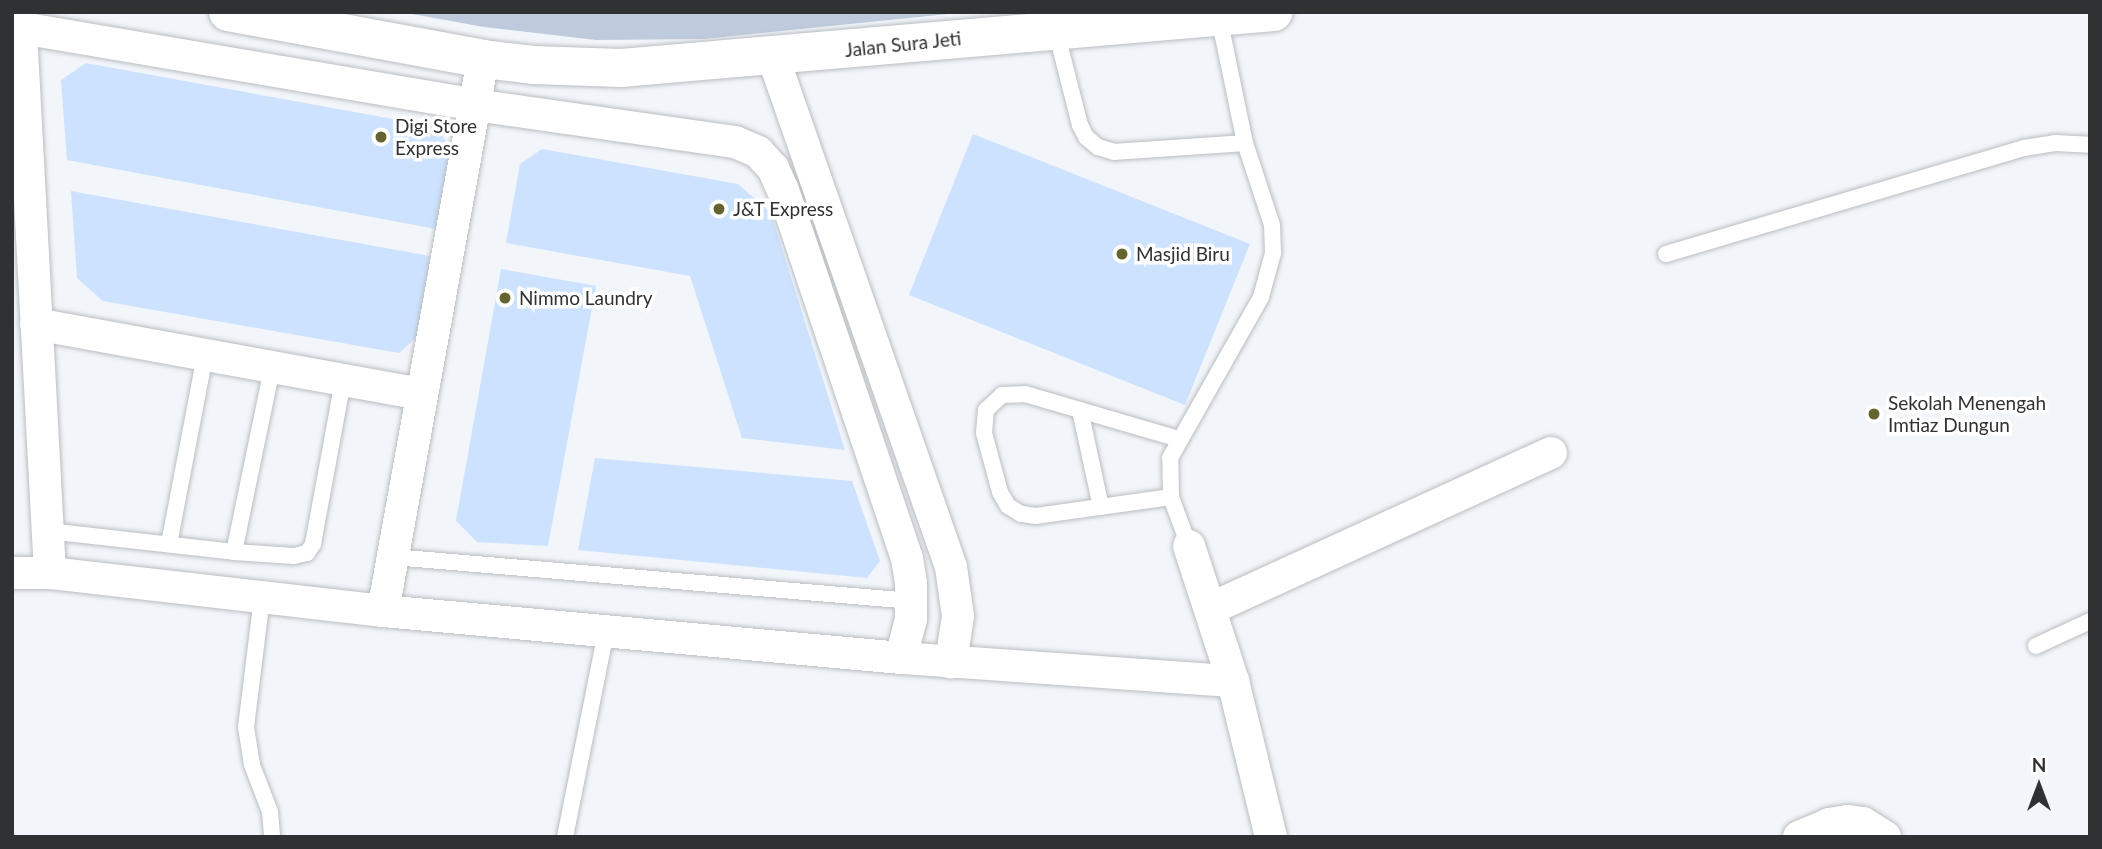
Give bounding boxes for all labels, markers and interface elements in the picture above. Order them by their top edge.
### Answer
street label: Jalan Sura Jeti [843,27,963,61]
place label: Digi Store Express [395,115,477,159]
marker: Digi Store Express [373,129,389,145]
place label: J&T Express [733,198,834,220]
marker: J&T Express [711,201,727,217]
place label: Masjid Biru [1136,243,1230,265]
marker: Masjid Biru [1114,246,1130,262]
place label: Nimmo Laundry [519,287,653,309]
marker: Nimmo Laundry [497,290,513,306]
place label: Sekolah Menengah Imtiaz Dungun [1888,392,2046,436]
marker: Sekolah Menengah Imtiaz Dungun [1866,406,1882,422]
north arrow [2004,751,2074,821]
text: N [2032,753,2046,776]

